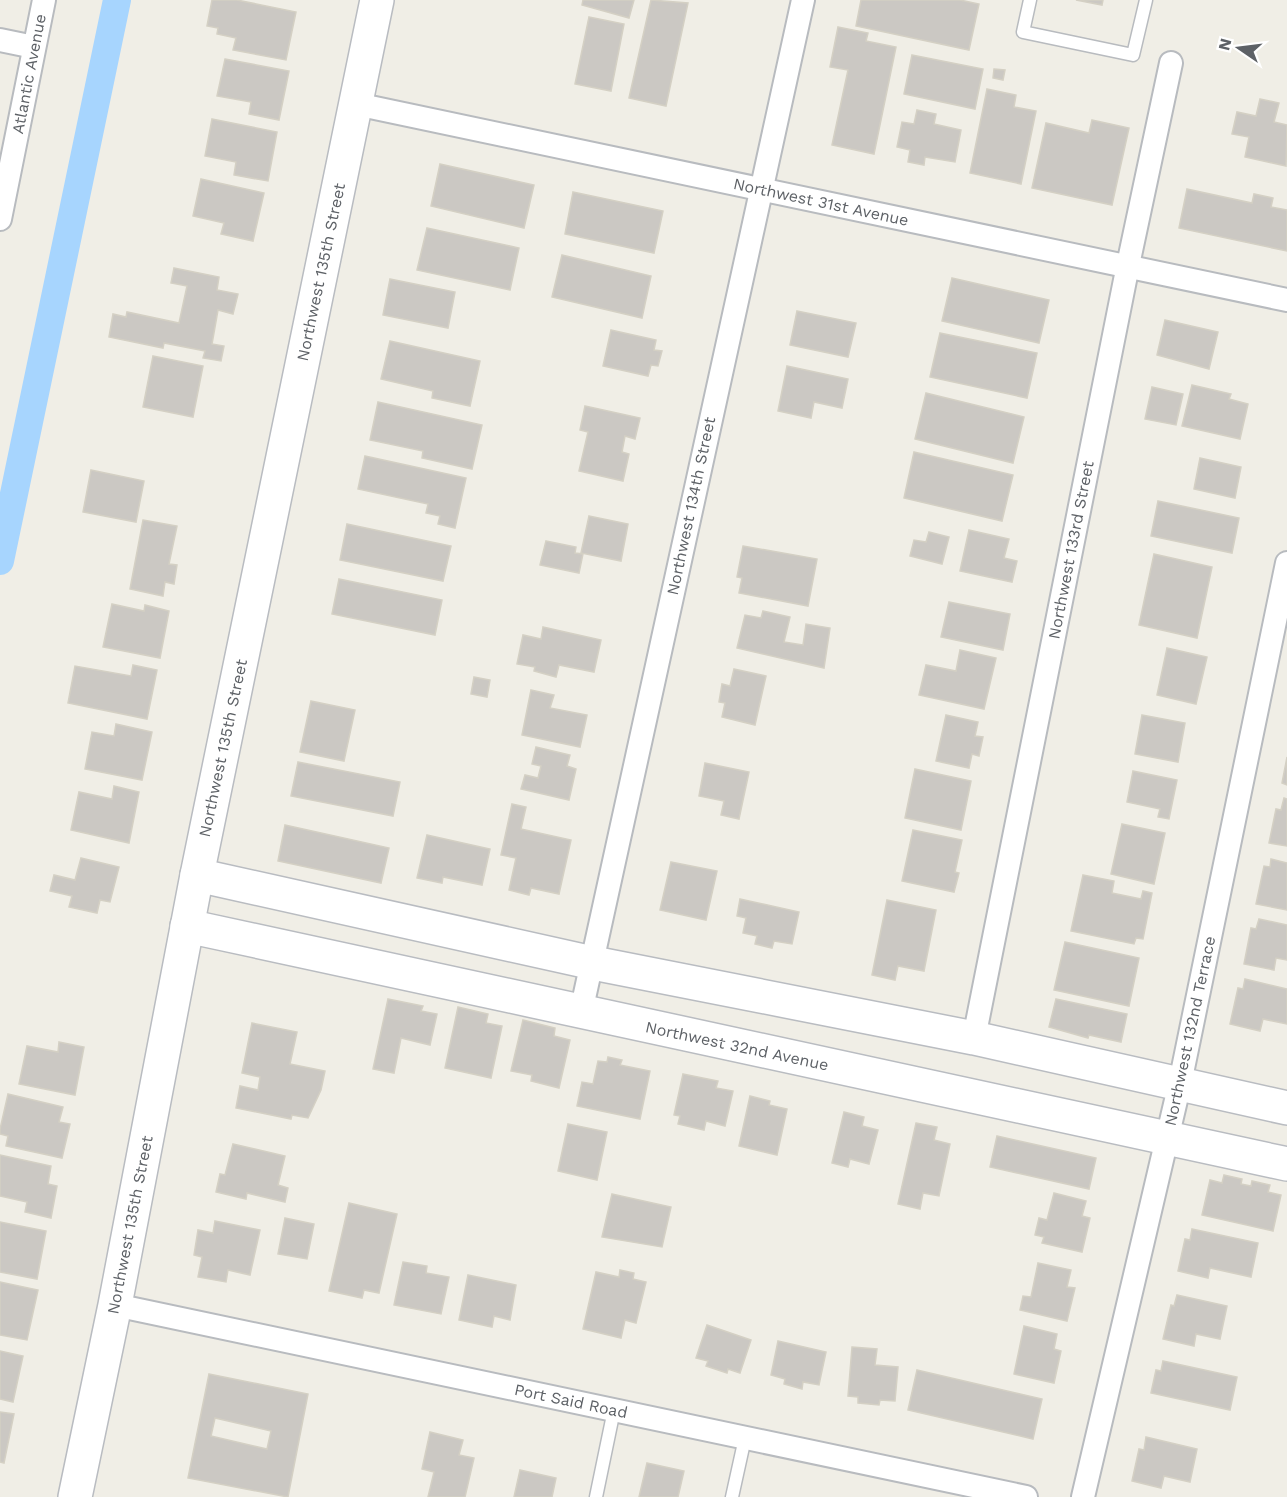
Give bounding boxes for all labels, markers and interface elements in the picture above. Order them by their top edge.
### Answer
street label: Atlantic Avenue [8,12,50,136]
north arrow [1209,18,1269,78]
text: N [1214,36,1236,53]
street label: Northwest 31st Avenue [732,174,910,230]
street label: Northwest 135th Street [293,181,349,363]
street label: Northwest 134th Street [663,415,719,597]
street label: Northwest 133rd Street [1044,459,1098,641]
street label: Northwest 135th Street [195,657,251,839]
street label: Northwest 132nd Terrace [1161,934,1219,1128]
street label: Northwest 32nd Avenue [644,1017,830,1075]
street label: Northwest 135th Street [103,1134,157,1316]
street label: Port Said Road [513,1380,629,1422]

